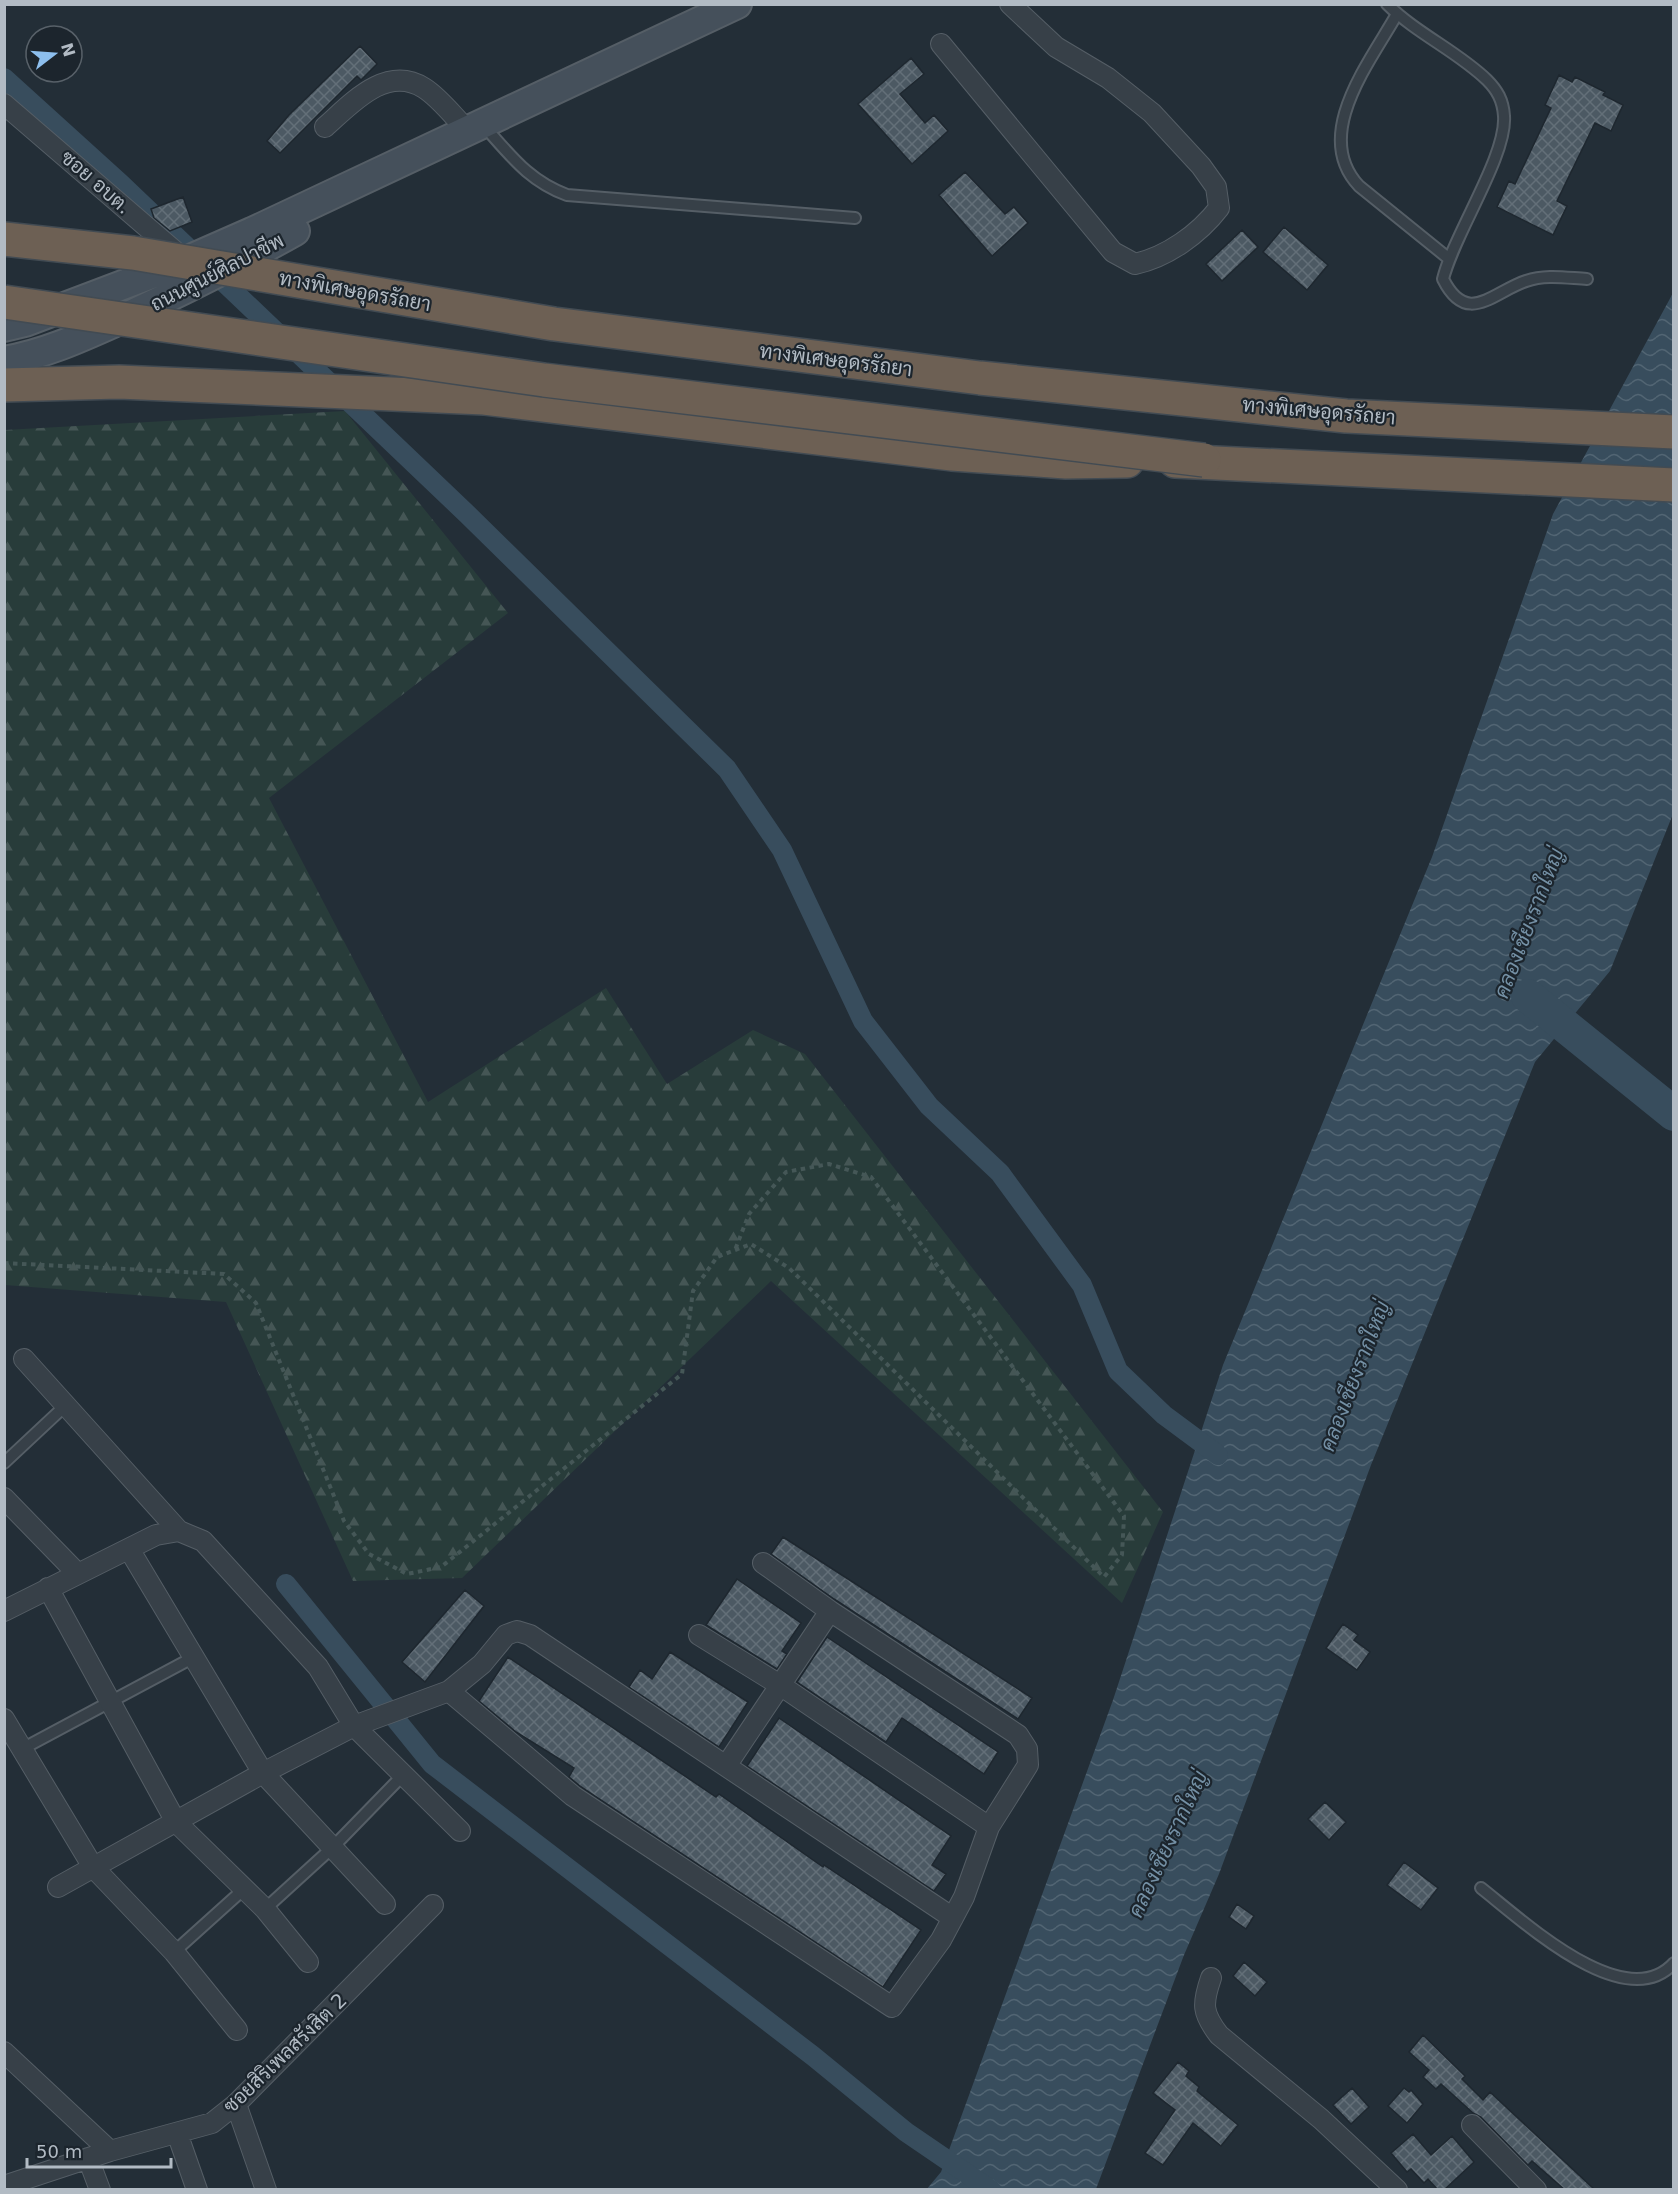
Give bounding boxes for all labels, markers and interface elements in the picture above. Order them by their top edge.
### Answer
north arrow [24,24,84,84]
text: N [57,41,79,59]
street label: ซอย อบต. [56,145,136,219]
street label: ถนนศูนย์ศิลปาชีพ [145,226,289,319]
street label: ทางพิเศษอุดรรัถยา [277,266,433,318]
street label: ทางพิเศษอุดรรัถยา [758,339,914,383]
street label: ทางพิเศษอุดรรัถยา [1241,392,1397,432]
water label: คลองเชียงรากใหญ่ [1488,843,1569,1001]
water label: คลองเชียงรากใหญ่ [1314,1296,1395,1454]
water label: คลองเชียงรากใหญ่ [1123,1766,1213,1921]
street label: ซอยสิริเพลสรังสิต 2 [218,1988,352,2118]
scale bar [27,2131,171,2169]
text: 50 m [36,2141,82,2162]

